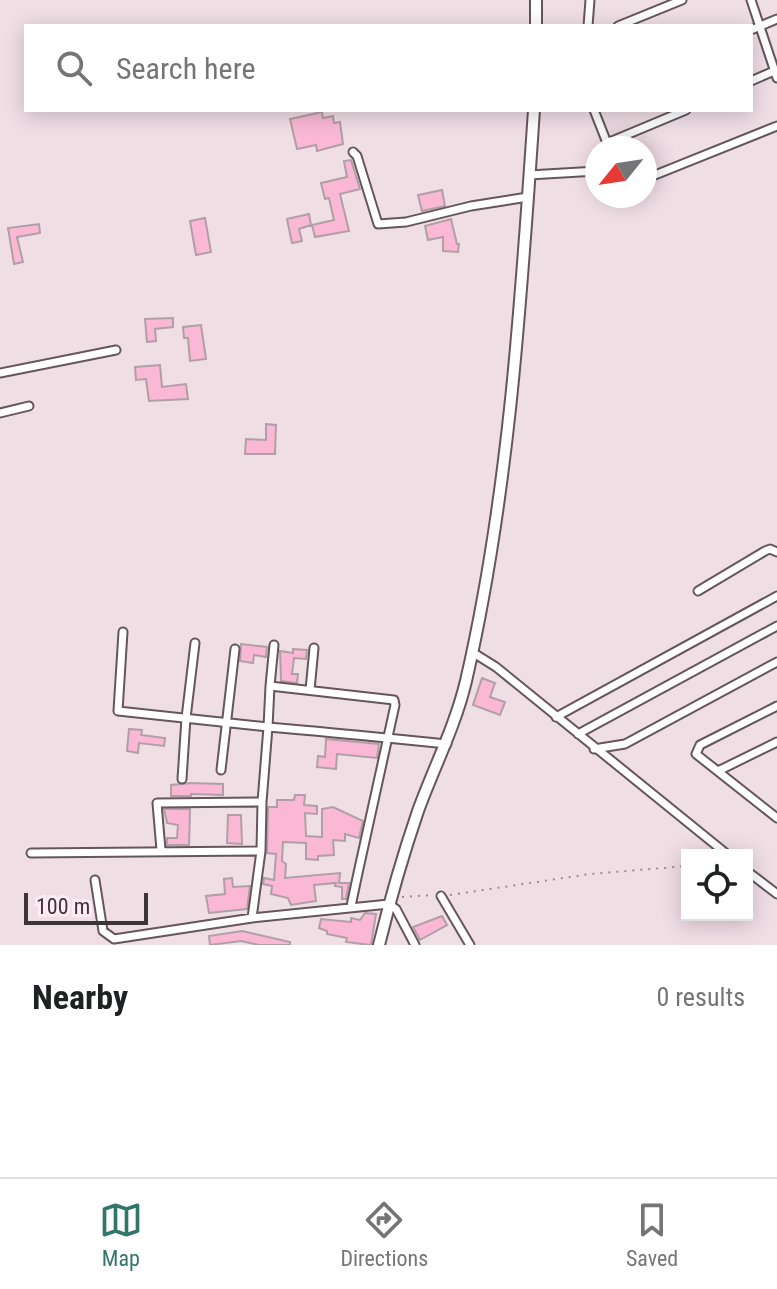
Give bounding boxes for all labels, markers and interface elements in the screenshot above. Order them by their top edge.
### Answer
search box [24,24,753,112]
icon: search [52,46,96,90]
text: Search here [116,51,256,86]
north arrow [585,136,657,208]
map controls [681,849,753,921]
button: locate [681,849,753,921]
scale bar [24,889,148,925]
text: 100 m [36,894,90,919]
text: Nearby [32,977,128,1017]
text: 0 results [656,982,745,1012]
tab: Map [99,1198,143,1271]
tab: Directions [340,1198,428,1271]
tab: Saved [626,1198,678,1271]

